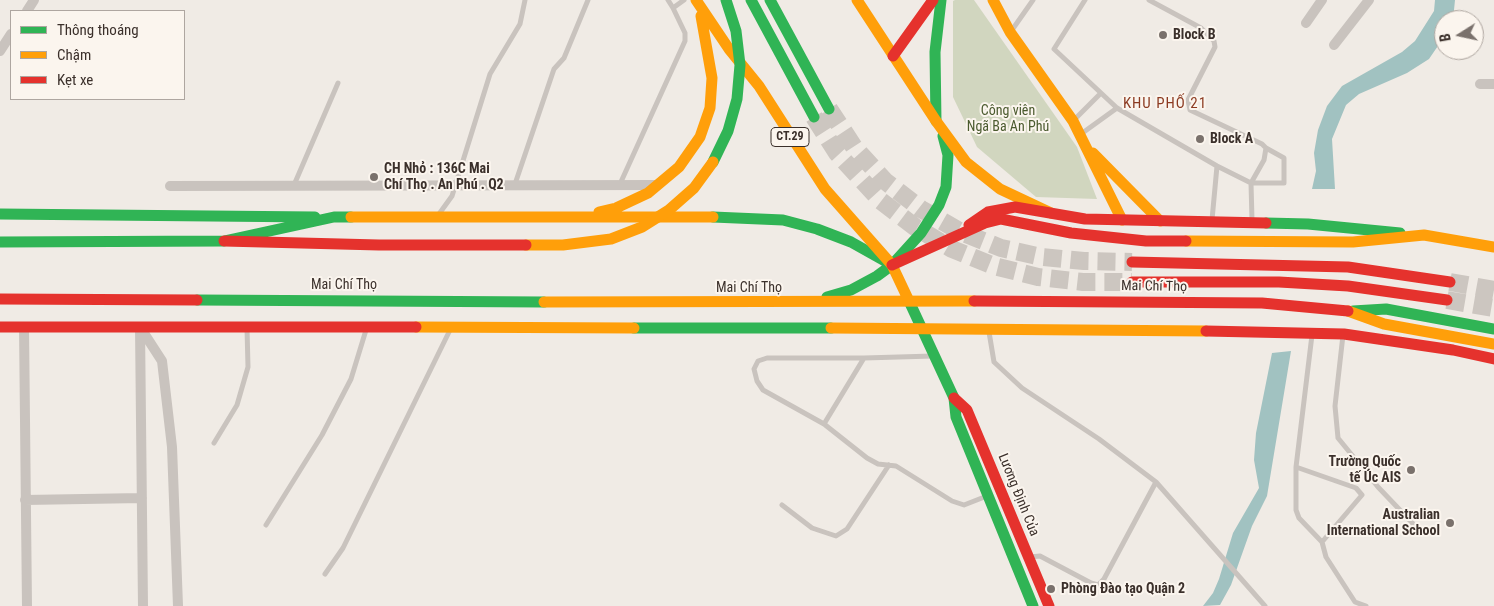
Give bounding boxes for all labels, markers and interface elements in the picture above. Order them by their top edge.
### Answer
legend [10,10,185,100]
north arrow [1434,10,1484,60]
text: Thông thoáng [57,21,139,39]
place label: Block B [1173,27,1216,43]
marker: Block B [1157,29,1169,41]
text: B [1437,32,1454,43]
text: Chậm [57,46,91,64]
text: Kẹt xe [57,71,93,89]
district label: KHU PHỐ 21 [1122,95,1208,113]
park label: Công viên Ngã Ba An Phú [967,103,1049,136]
road number: CT.29 [771,128,809,146]
place label: Block A [1210,131,1253,147]
marker: Block A [1194,133,1206,145]
place label: CH Nhỏ : 136C Mai Chí Thọ . An Phú . Q2 [384,161,504,193]
marker: CH Nhỏ : 136C Mai Chí Thọ . An Phú . Q2 [368,171,380,183]
street label: Mai Chí Thọ [311,277,377,293]
street label: Mai Chí Thọ [1121,278,1187,296]
street label: Mai Chí Thọ [716,280,782,296]
street label: Lương Định Của [994,451,1042,539]
place label: Trường Quốc tế Úc AIS [1329,454,1401,487]
marker: Trường Quốc tế Úc AIS [1405,464,1417,476]
place label: Australian International School [1327,507,1440,540]
marker: Australian International School [1444,517,1456,529]
place label: Phòng Đào tạo Quận 2 [1061,581,1185,597]
marker: Phòng Đào tạo Quận 2 [1045,583,1057,595]

